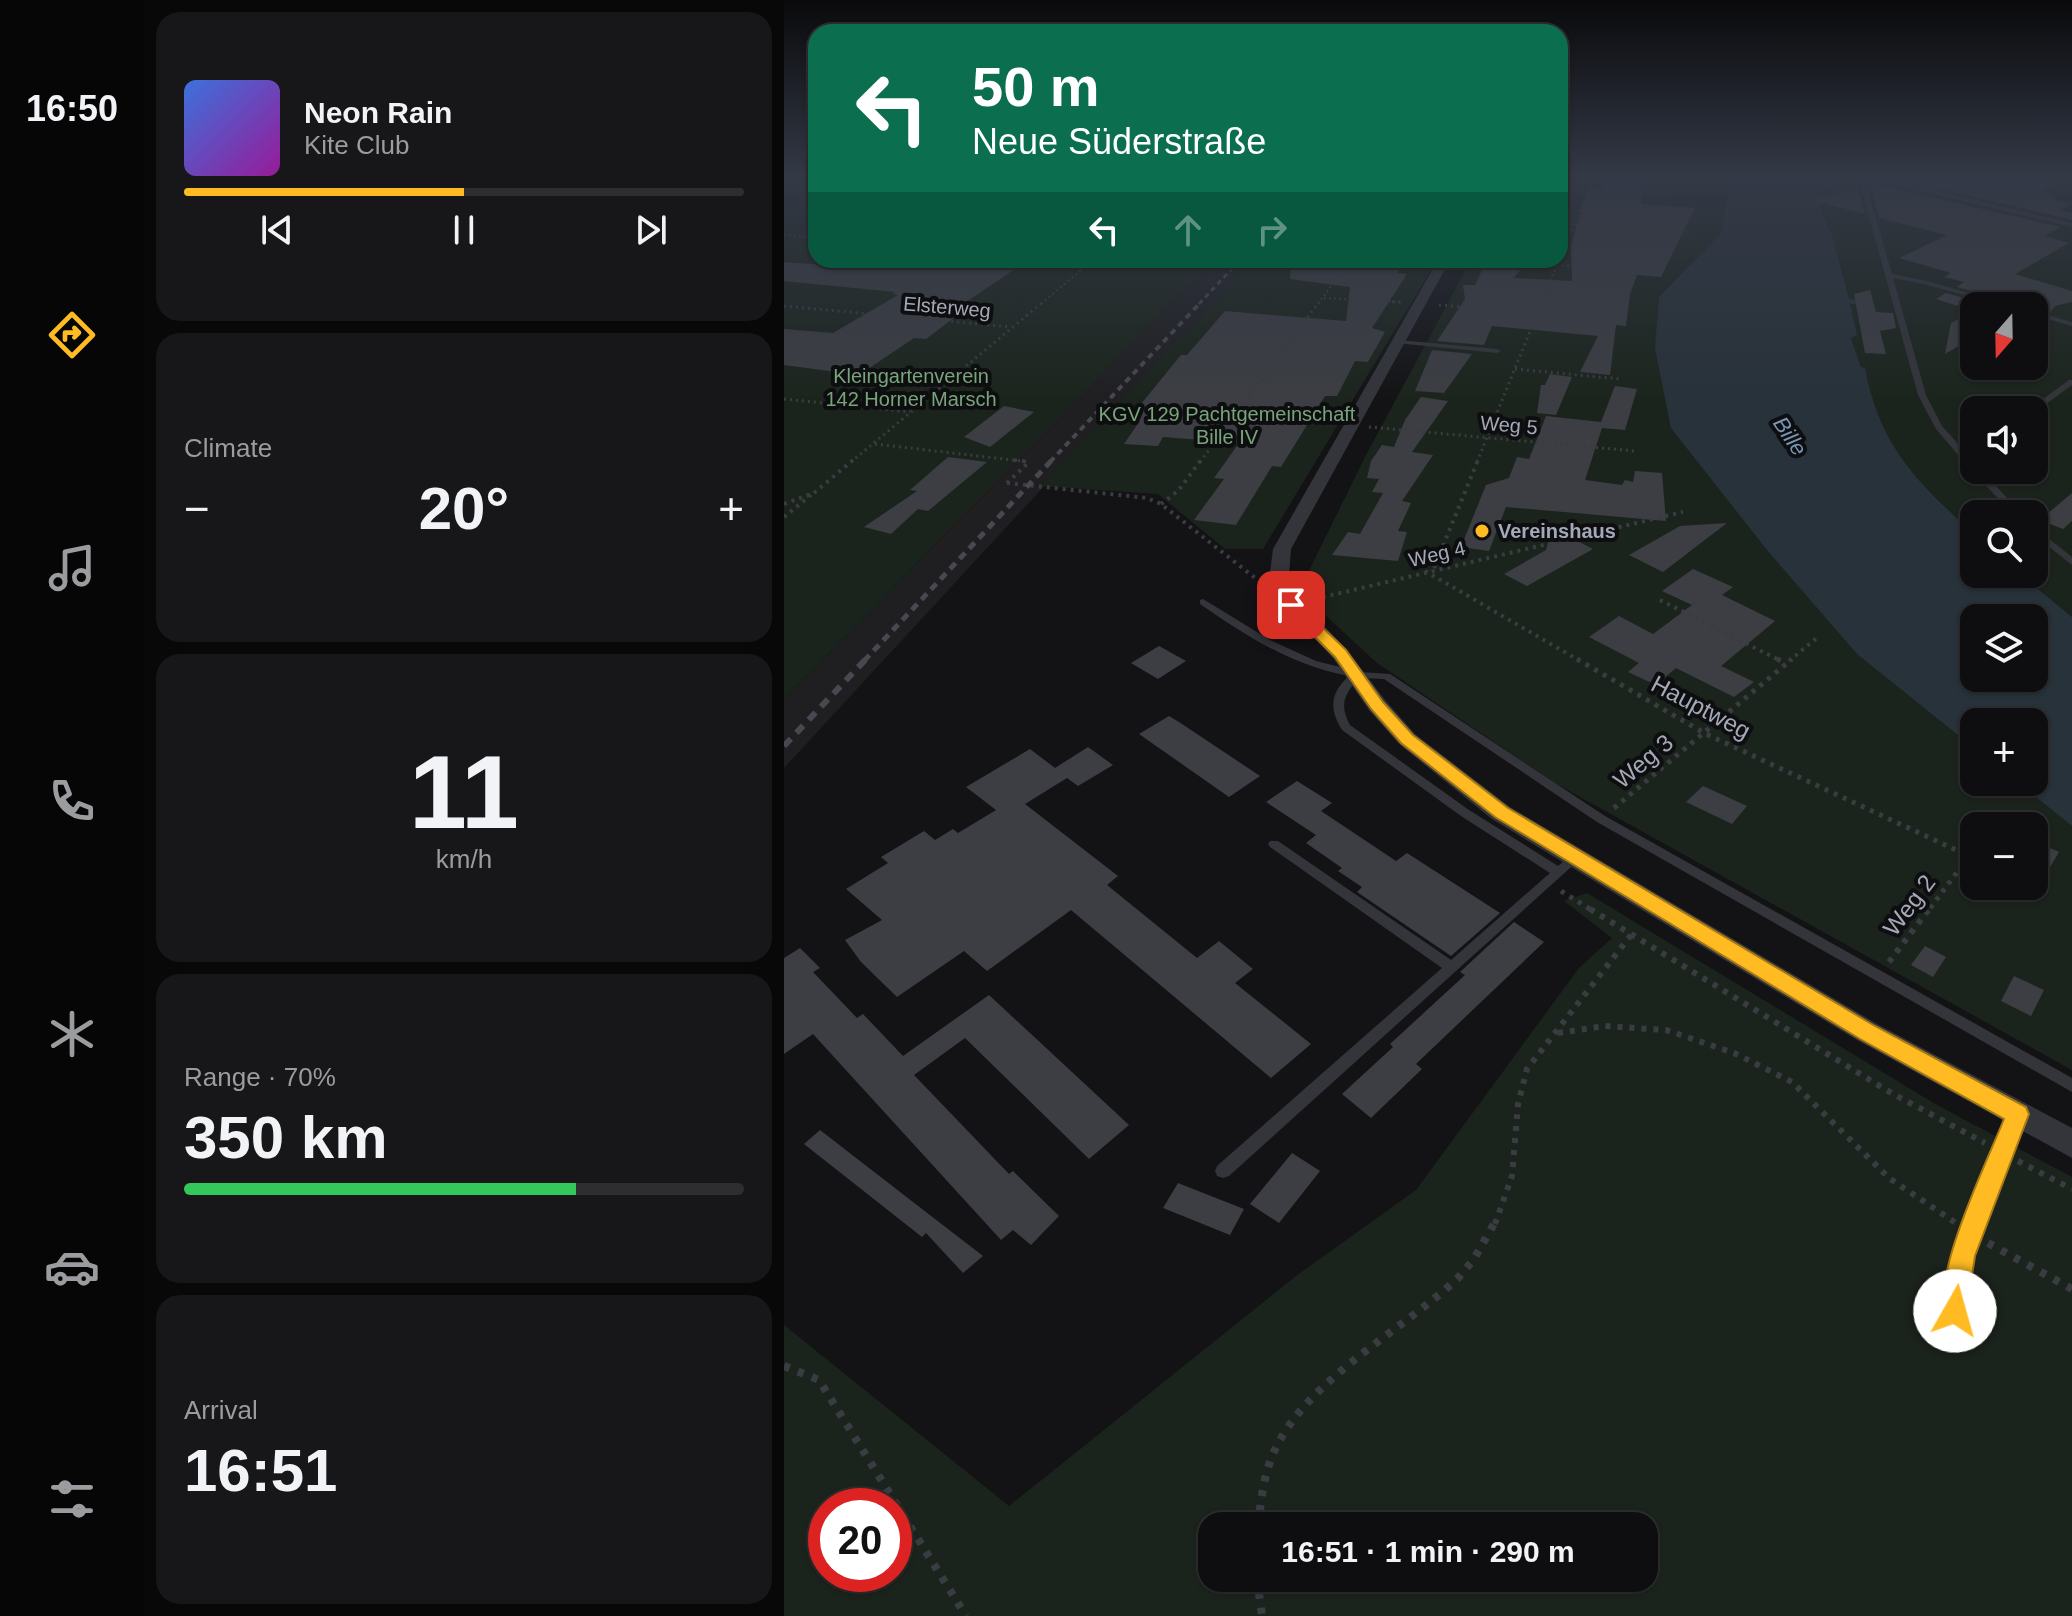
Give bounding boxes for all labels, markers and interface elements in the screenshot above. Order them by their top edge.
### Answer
text: 50 m [972,55,1100,118]
icon: left [840,56,944,160]
text: 16:50 [26,88,118,129]
text: Neon Rain [304,96,452,129]
text: Neue Süderstraße [972,121,1266,162]
text: Kite Club [304,130,410,160]
icon: previous [255,208,299,252]
icon: pause [442,208,486,252]
icon: next [629,208,673,252]
icon: left [1082,208,1126,252]
icon: ahead [1166,208,1210,252]
icon: right [1250,208,1294,252]
street label: Elsterweg [902,292,992,322]
north arrow [1960,292,2048,380]
map controls [1960,292,2048,900]
icon: directions [44,307,100,363]
park label: Kleingartenverein 142 Horner Marsch [825,365,997,410]
button: sound [1960,396,2048,484]
park label: KGV 129 Pachtgemeinschaft Bille IV [1099,403,1356,448]
street label: Weg 5 [1479,412,1539,438]
water label: Bille [1768,412,1812,460]
text: Climate [184,433,272,463]
text: 20° [419,475,509,542]
text: − [184,484,210,533]
text: + [718,484,744,533]
button: search [1960,500,2048,588]
place label: Vereinshaus [1498,520,1616,542]
marker: Vereinshaus [1473,522,1491,540]
street label: Weg 4 [1407,537,1467,571]
icon: music [44,540,100,596]
pin [1257,571,1325,639]
icon: arrive [1269,583,1313,627]
button: layers [1960,604,2048,692]
street label: Hauptweg [1647,670,1755,744]
button: + [1960,708,2048,796]
street label: Weg 3 [1608,729,1678,793]
text: 11 [409,734,519,850]
icon: phone [44,773,100,829]
button: − [1960,812,2048,900]
text: km/h [436,844,492,874]
street label: Weg 2 [1877,869,1941,941]
icon: climate [44,1006,100,1062]
text: Range · 70% [184,1062,336,1092]
text: 350 km [184,1104,388,1171]
icon: car [44,1239,100,1295]
position arrow [1913,1269,1997,1353]
text: Arrival [184,1395,258,1425]
text: 16:51 [184,1437,337,1504]
icon: filters [44,1471,100,1527]
speed limit sign: 20 [808,1488,912,1592]
text: 16:51 · 1 min · 290 m [1281,1535,1575,1568]

